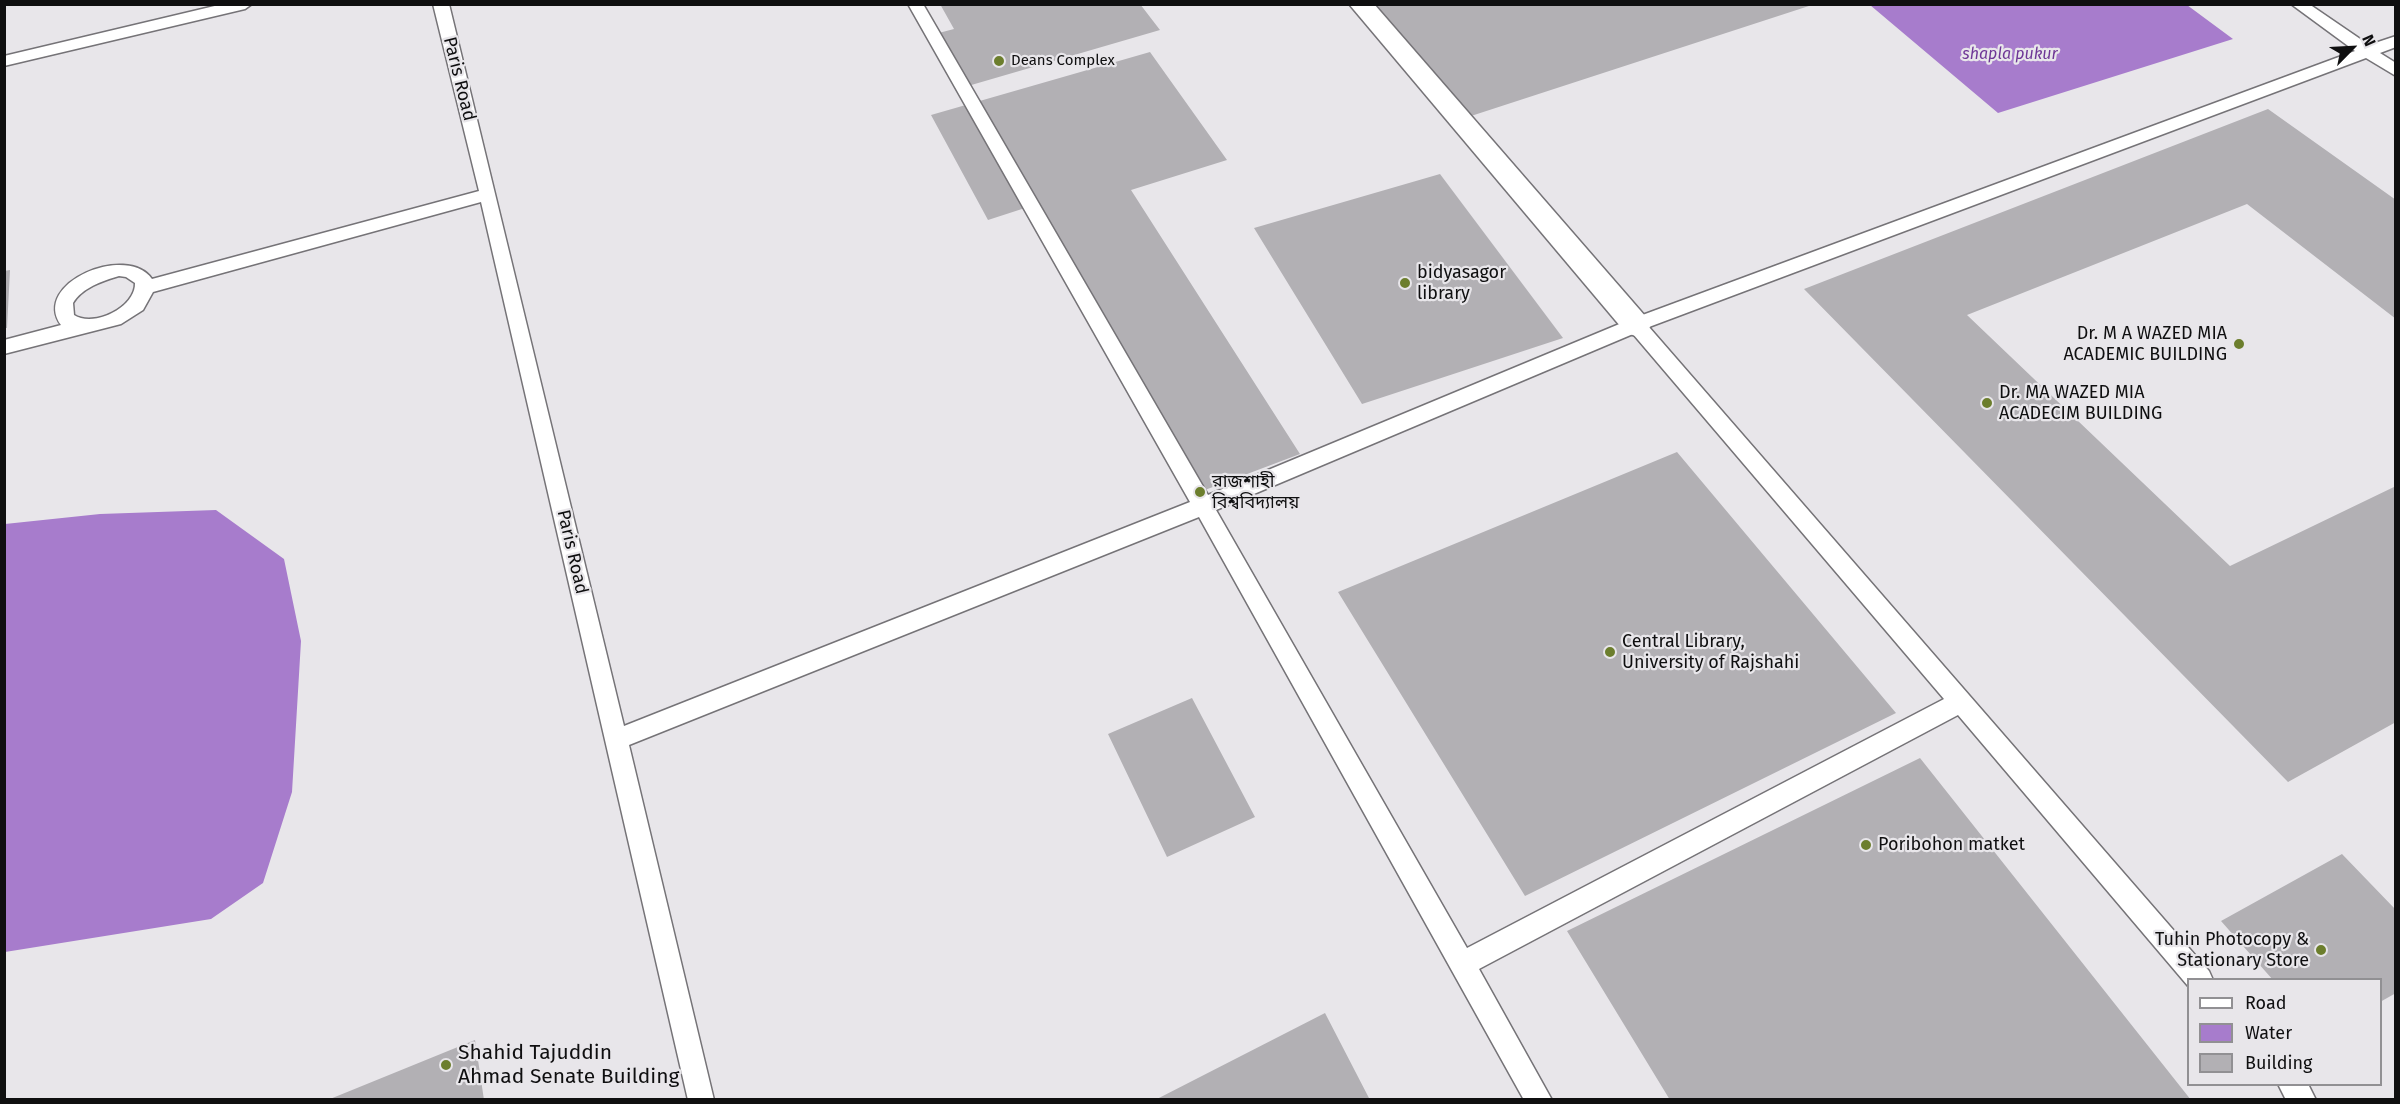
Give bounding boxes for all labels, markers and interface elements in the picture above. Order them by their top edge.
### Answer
north arrow [2322,18,2382,78]
text: N [2358,32,2380,49]
street label: Paris Road [438,35,480,123]
water label: shapla pukur [1962,45,2058,65]
place label: Deans Complex [1011,52,1115,70]
marker: Deans Complex [992,54,1006,68]
place label: bidyasagor library [1417,262,1506,304]
marker: bidyasagor library [1398,276,1412,290]
place label: Dr. M A WAZED MIA ACADEMIC BUILDING [2063,323,2227,366]
marker: Dr. M A WAZED MIA ACADEMIC BUILDING [2232,337,2246,351]
place label: Dr. MA WAZED MIA ACADECIM BUILDING [1999,382,2162,424]
marker: Dr. MA WAZED MIA ACADECIM BUILDING [1980,396,1994,410]
place label: রাজশাহী বিশ্ববিদ্যালয় [1212,471,1299,514]
marker: রাজশাহী বিশ্ববিদ্যালয় [1193,485,1207,499]
street label: Paris Road [552,508,592,596]
place label: Central Library, University of Rajshahi [1622,631,1799,674]
marker: Central Library, University of Rajshahi [1603,645,1617,659]
place label: Poribohon matket [1878,834,2025,856]
marker: Poribohon matket [1859,838,1873,852]
place label: Tuhin Photocopy & Stationary Store [2155,929,2309,972]
marker: Tuhin Photocopy & Stationary Store [2314,943,2328,957]
legend [2187,978,2382,1086]
text: Road [2245,992,2287,1014]
text: Water [2245,1022,2292,1044]
place label: Shahid Tajuddin Ahmad Senate Building [458,1040,679,1090]
text: Building [2245,1052,2312,1074]
marker: Shahid Tajuddin Ahmad Senate Building [439,1058,453,1072]

